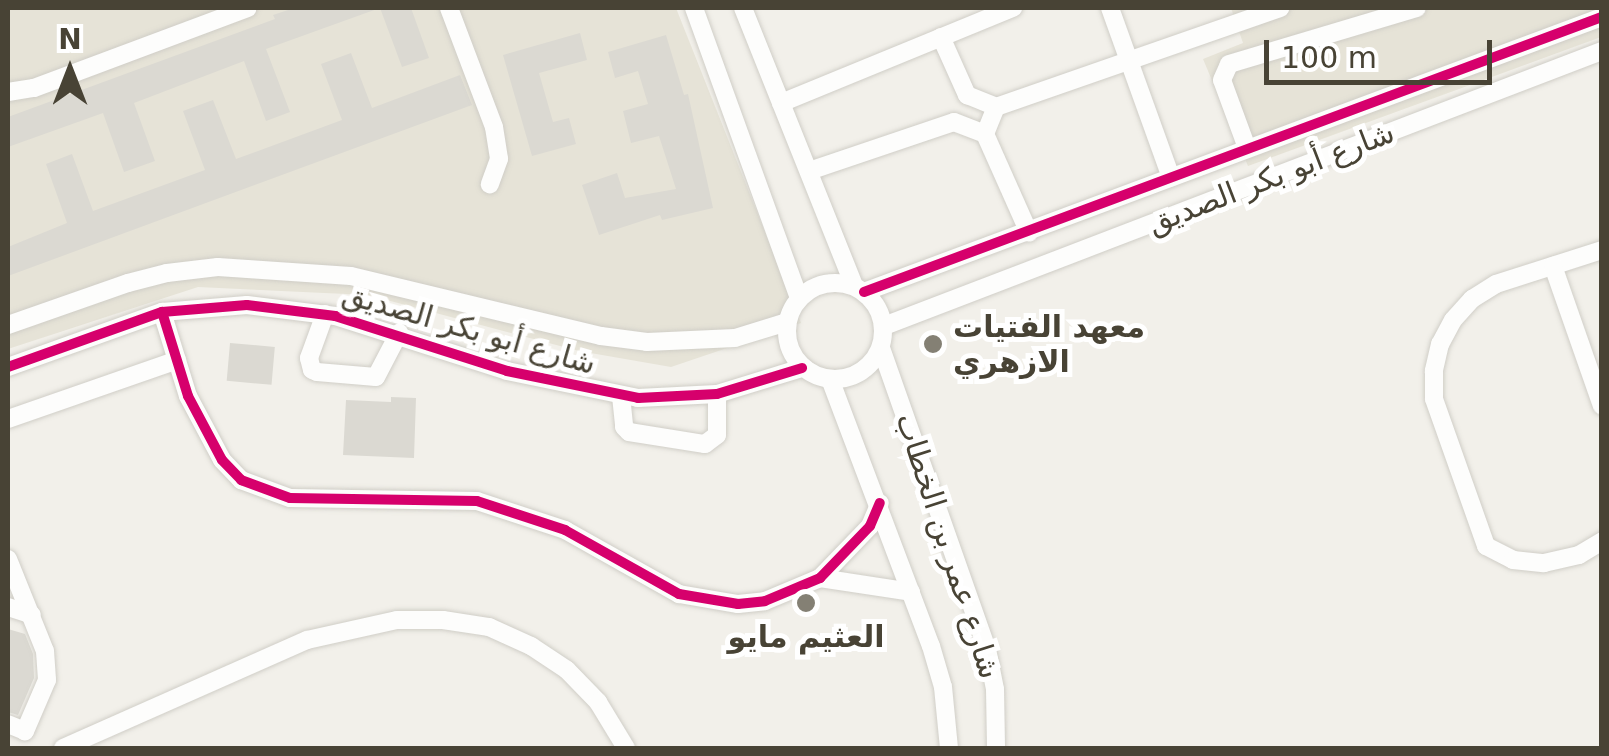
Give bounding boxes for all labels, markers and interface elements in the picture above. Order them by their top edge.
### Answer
north arrow [20,20,120,120]
scale bar [1269,20,1496,82]
text: N [58,23,82,56]
text: 100 m [1281,40,1377,75]
street label: شارع أبو بكر الصديق [1142,114,1400,242]
street label: شارع أبو بكر الصديق [338,276,600,382]
place label: معهد الفتيات الازهري [953,309,1145,380]
marker: معهد الفتيات الازهري [922,333,944,355]
street label: شارع عمر بن الخطاب [888,409,1008,683]
marker: العثيم مايو [795,592,817,614]
place label: العثيم مايو [728,619,884,655]

